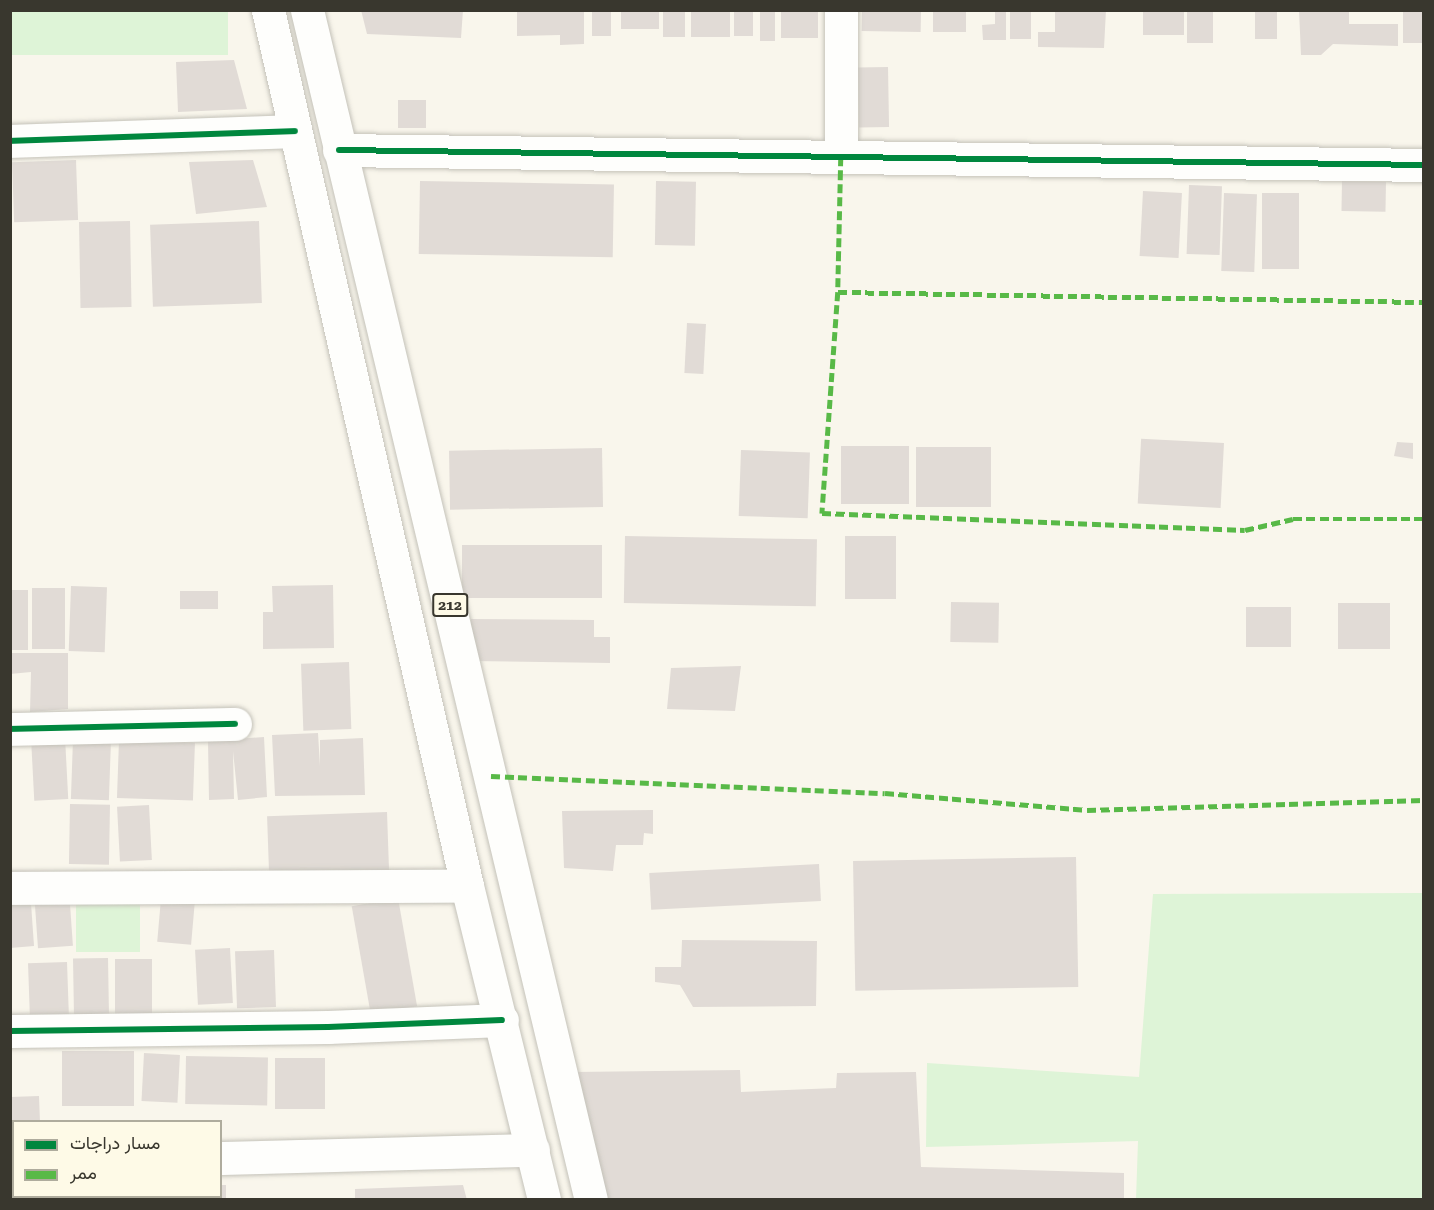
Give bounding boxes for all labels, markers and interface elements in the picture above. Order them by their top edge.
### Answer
road number: 212 [432,594,468,616]
legend [12,1120,222,1198]
text: مسار دراجات [70,1132,160,1153]
text: ممر [70,1162,97,1183]

